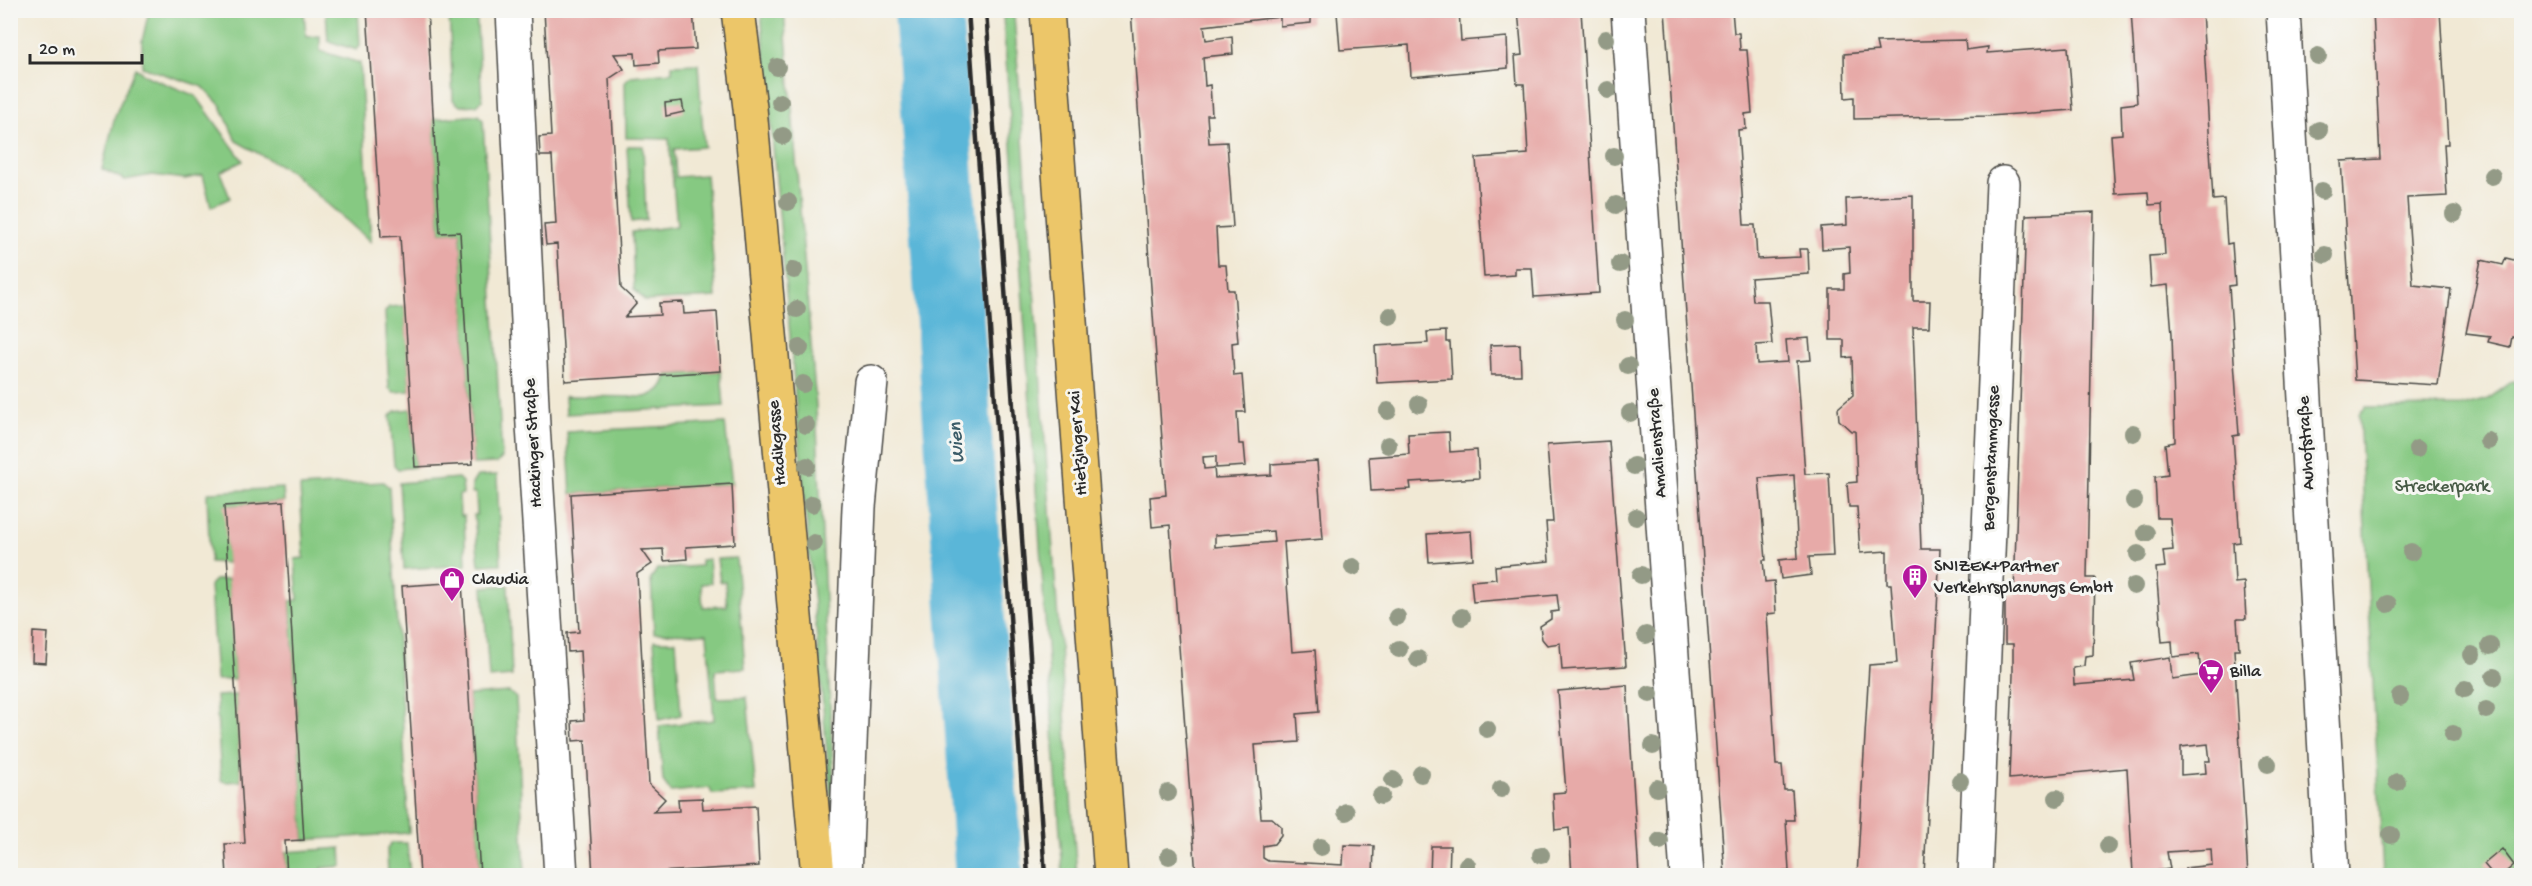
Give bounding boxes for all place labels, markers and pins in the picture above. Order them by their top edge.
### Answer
place label: SNIZEK+Partner Verkehrsplanungs GmbH [1933,557,2114,599]
building icon: SNIZEK+Partner Verkehrsplanungs GmbH [1900,562,1930,600]
shop icon: Claudia [437,565,467,603]
place label: Claudia [472,570,530,591]
supermarket icon: Billa [2196,657,2226,695]
place label: Billa [2229,662,2262,683]

